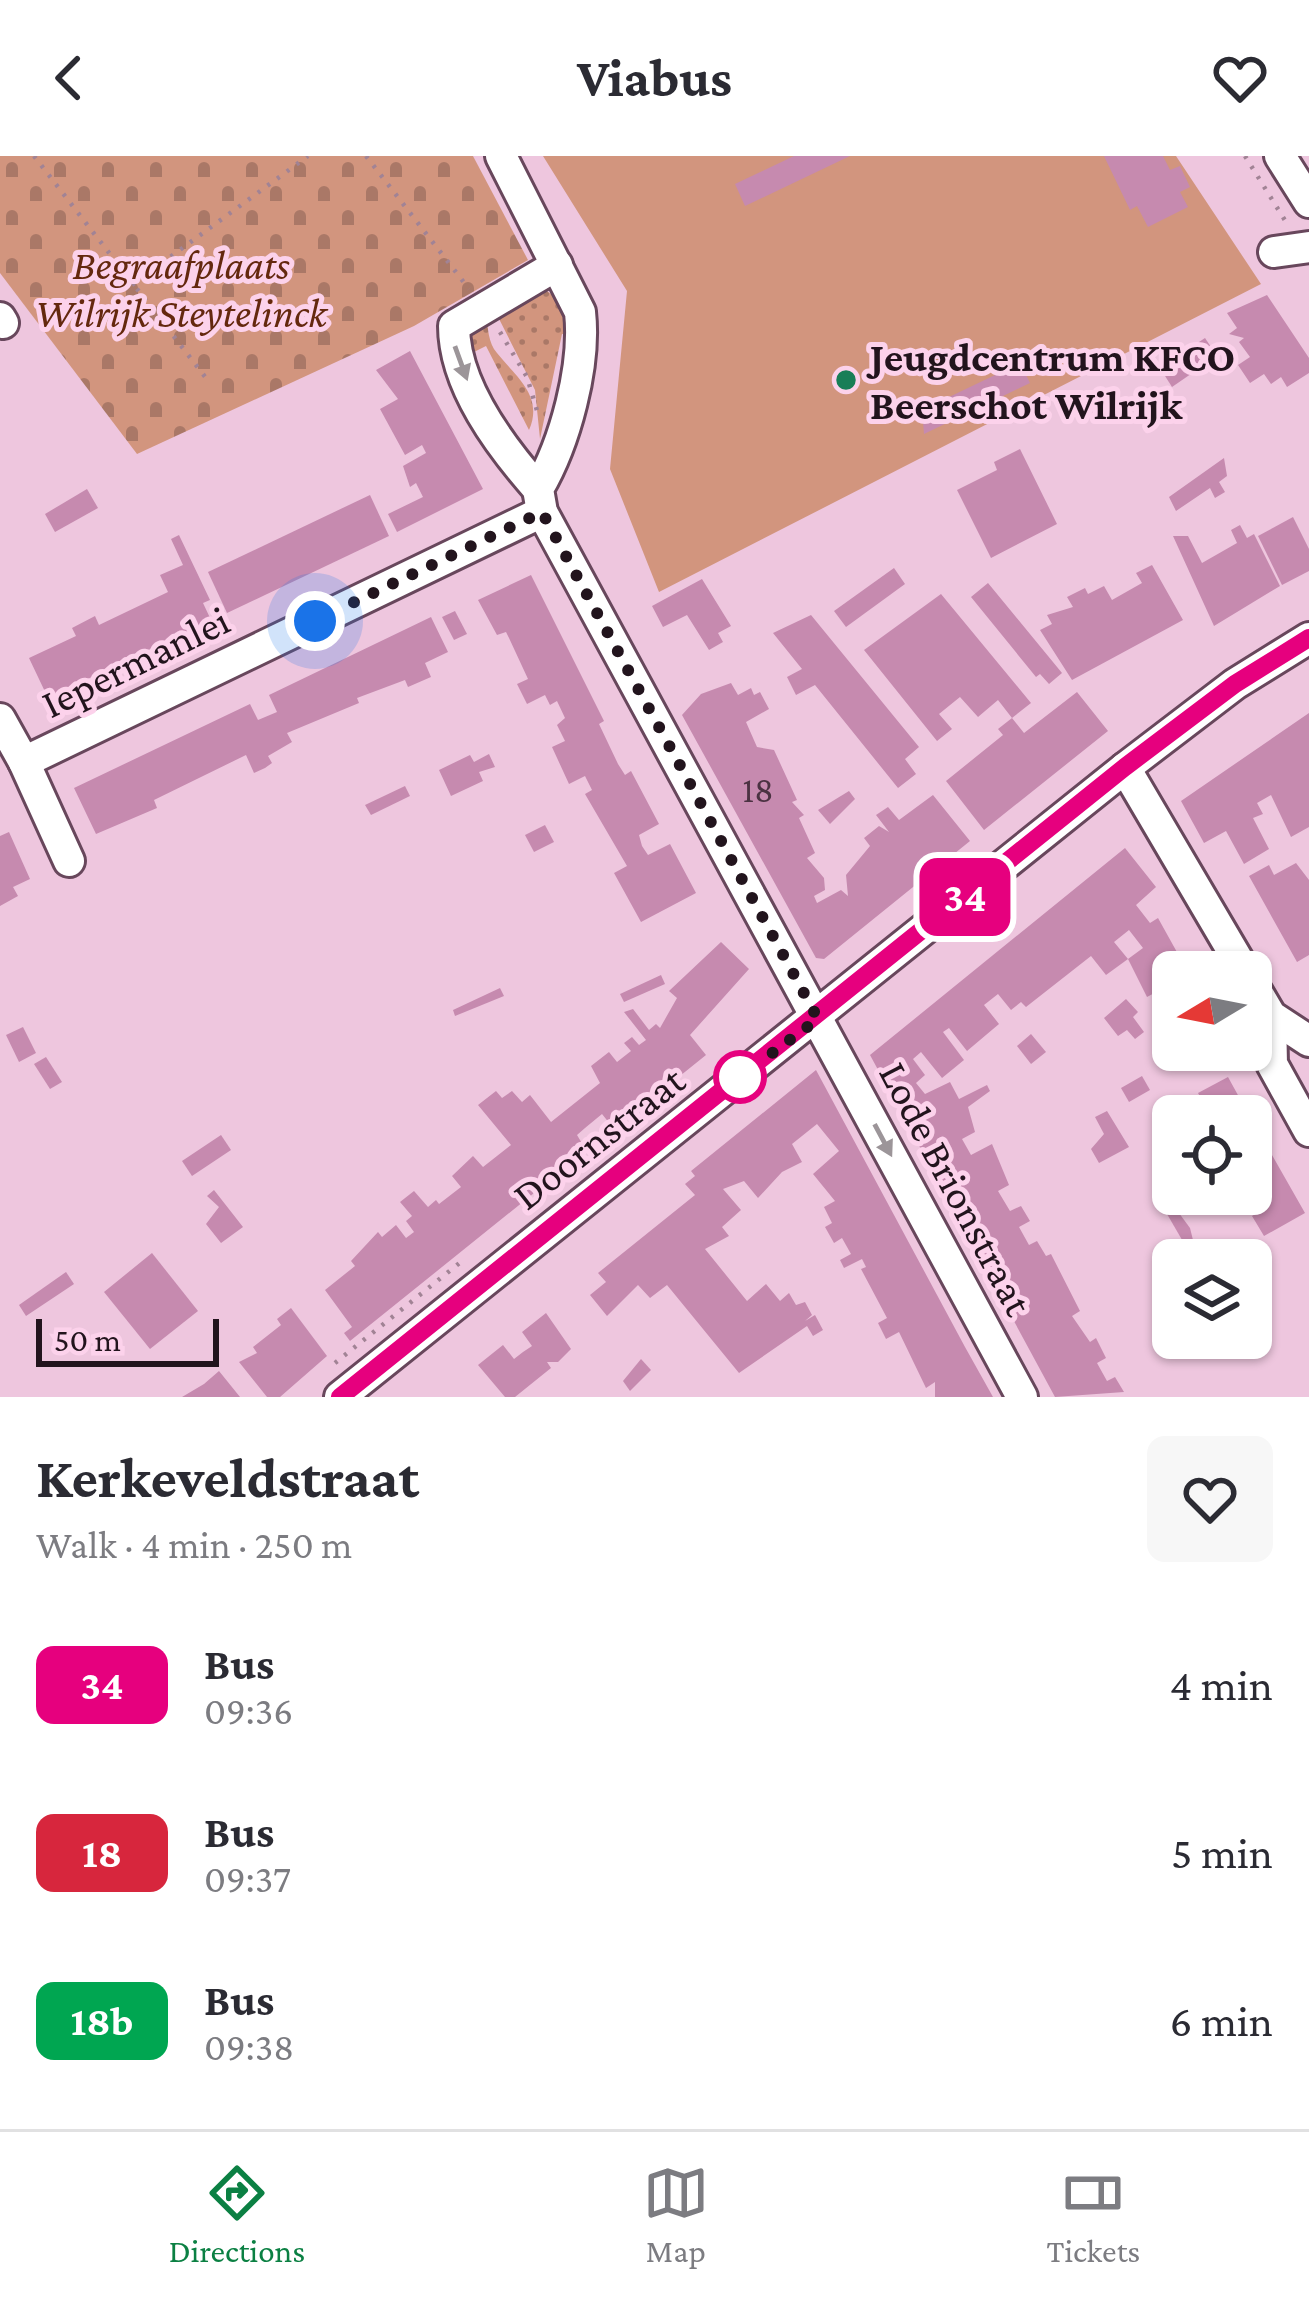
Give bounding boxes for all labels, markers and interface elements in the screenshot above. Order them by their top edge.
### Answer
icon: back [36,45,102,111]
icon: heart [1207,45,1273,111]
text: Viabus [577,48,732,108]
park label: Begraafplaats Wilrijk Steytelinck [35,241,328,337]
place label: Jeugdcentrum KFCO Beerschot Wilrijk [866,333,1235,429]
one-way arrow [452,345,471,381]
marker: Jeugdcentrum KFCO Beerschot Wilrijk [833,367,859,393]
your location [285,591,345,651]
street label: Iepermanlei [34,596,237,727]
house number: 18 [742,770,774,810]
line badge: 34 [911,858,1019,936]
text: 34 [943,873,987,920]
north arrow [1152,951,1272,1071]
map controls [1152,951,1272,1359]
unlabelled marker [715,1052,765,1102]
street label: Lode Brionstraat [870,1054,1044,1324]
street label: Doornstraat [503,1055,694,1219]
button: locate [1152,1095,1272,1215]
one-way arrow [873,1122,893,1157]
button: layers [1152,1239,1272,1359]
scale bar [36,1313,219,1366]
text: 50 m [54,1321,121,1358]
button: heart [1147,1436,1273,1562]
text: Kerkeveldstraat [36,1446,419,1509]
text: Walk · 4 min · 250 m [36,1523,352,1566]
text: Bus [204,1639,274,1689]
text: 4 min [1169,1660,1273,1710]
text: 34 [80,1661,124,1708]
text: 09:36 [204,1689,293,1732]
text: Bus [204,1807,274,1857]
text: 5 min [1171,1828,1273,1878]
text: 18 [82,1829,122,1876]
text: 09:37 [204,1857,291,1900]
text: Bus [204,1975,274,2025]
text: 6 min [1170,1996,1273,2046]
text: 18b [71,1997,133,2044]
text: 09:38 [204,2025,294,2068]
tab: Directions [169,2160,305,2269]
tab: Map [643,2160,709,2269]
tab: Tickets [1046,2160,1140,2269]

